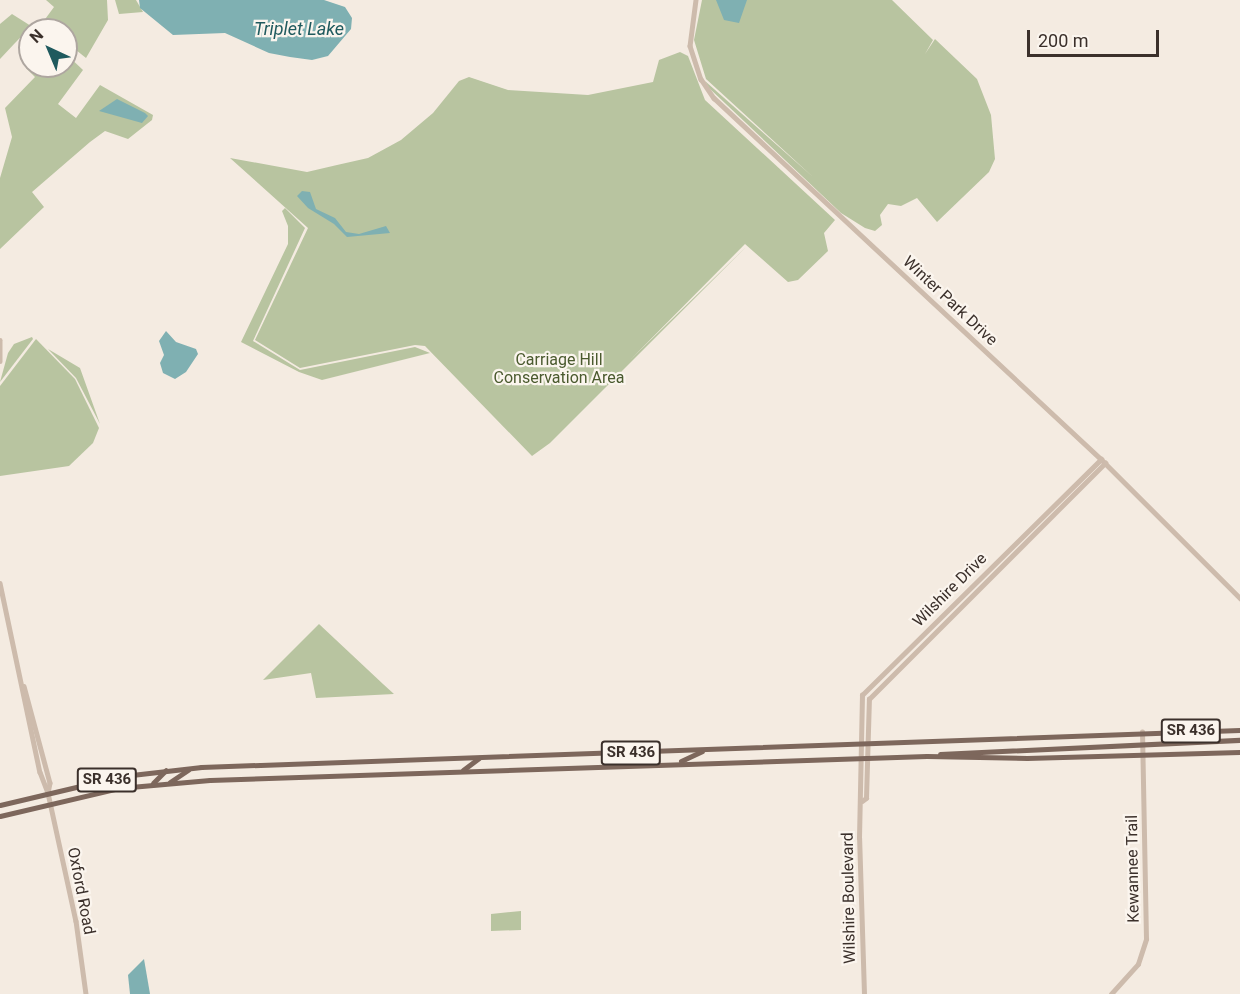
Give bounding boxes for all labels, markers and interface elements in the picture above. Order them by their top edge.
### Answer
north arrow [18,18,78,78]
water label: Triplet Lake [254,18,344,40]
scale bar [1030,18,1162,56]
text: N [26,25,47,47]
text: 200 m [1038,30,1089,51]
street label: Winter Park Drive [899,252,1001,350]
park label: Carriage Hill Conservation Area [494,350,624,388]
street label: Wilshire Drive [909,549,991,631]
road number: SR 436 [1160,719,1222,743]
road number: SR 436 [600,741,662,765]
road number: SR 436 [76,768,138,792]
street label: Kewannee Trail [1122,815,1144,923]
street label: Wilshire Boulevard [838,832,860,964]
street label: Oxford Road [63,846,99,936]

